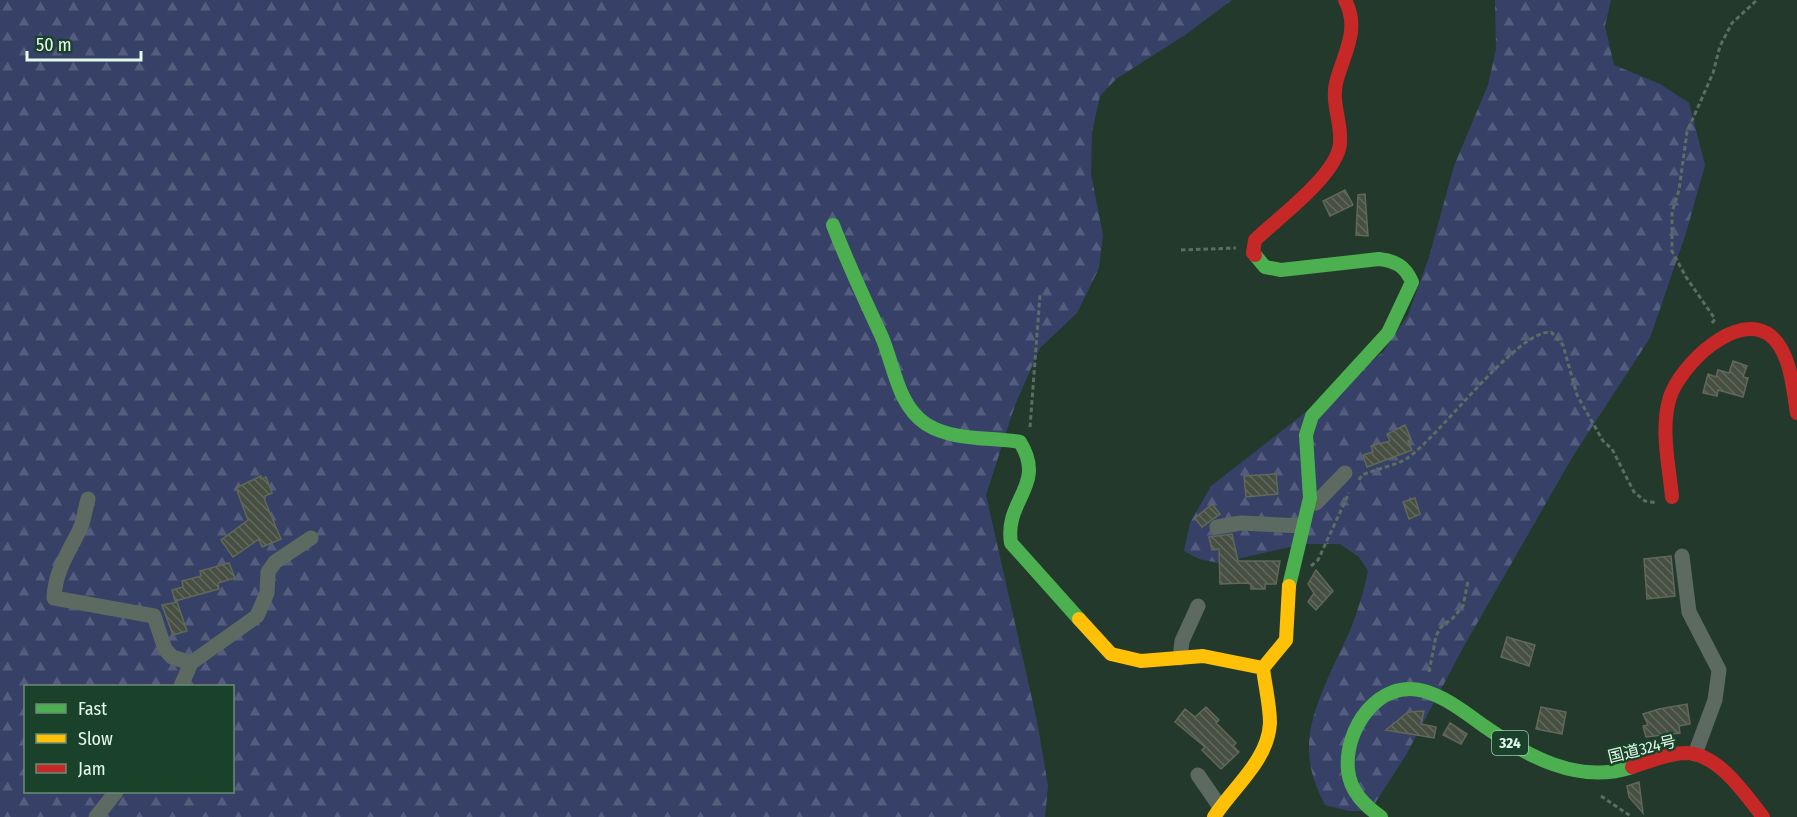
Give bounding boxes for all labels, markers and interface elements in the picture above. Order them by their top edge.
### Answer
scale bar [27,24,141,62]
text: 50 m [36,34,72,56]
legend [24,685,234,793]
text: Fast [78,698,107,720]
text: Slow [78,728,113,750]
road number: 324 [1492,731,1528,755]
street label: 国道324号 [1606,731,1678,767]
text: Jam [78,758,106,780]

